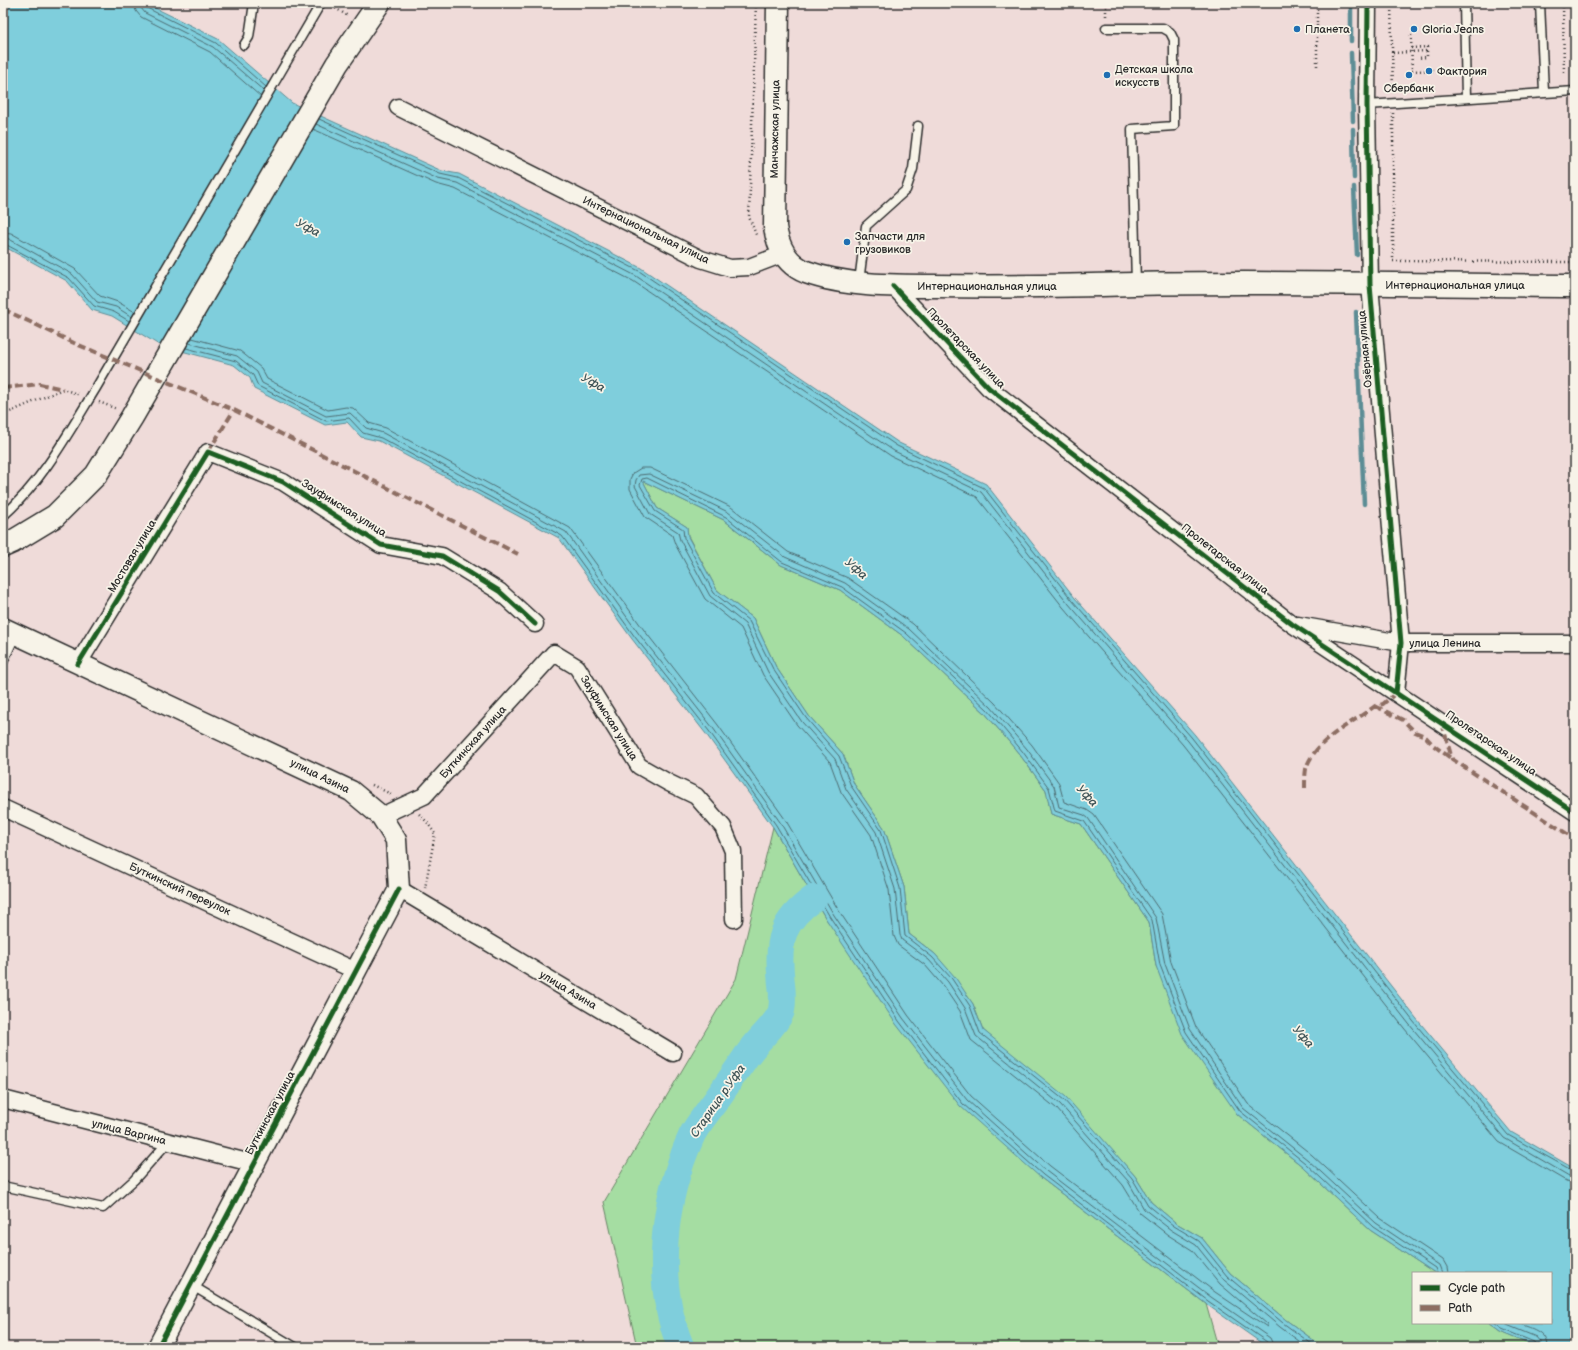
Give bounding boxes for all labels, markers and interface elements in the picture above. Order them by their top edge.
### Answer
place label: Планета [1305,23,1350,36]
place label: Gloria Jeans [1422,23,1485,36]
marker: Планета [1292,24,1302,34]
marker: Gloria Jeans [1409,24,1419,34]
place label: Детская школа искусств [1115,63,1193,89]
place label: Фактория [1437,65,1487,78]
marker: Фактория [1424,66,1434,76]
marker: Детская школа искусств [1102,70,1112,80]
marker: Сбербанк [1404,70,1414,80]
street label: Манчажская улица [768,79,782,178]
place label: Сбербанк [1384,82,1434,95]
street label: Интернациональная улица [580,194,712,267]
water label: Уфа [293,216,323,240]
place label: Запчасти для грузовиков [855,230,925,256]
marker: Запчасти для грузовиков [842,237,852,247]
street label: Интернациональная улица [1385,279,1525,292]
street label: Интернациональная улица [917,280,1057,293]
street label: Пролетарская улица [924,305,1008,391]
street label: Озёрная улица [1355,309,1375,388]
water label: Уфа [578,370,608,396]
street label: Зауфимская улица [299,477,389,540]
street label: Мостовая улица [105,517,159,595]
street label: Пролетарская улица [1179,521,1272,597]
water label: Уфа [842,555,870,583]
street label: улица Ленина [1409,637,1481,650]
street label: Зауфимская улица [578,673,641,763]
street label: Буткинская улица [437,703,509,781]
street label: Пролетарская улица [1443,708,1539,779]
street label: улица Азина [288,756,352,796]
water label: Уфа [1073,782,1101,810]
street label: Буткинский переулок [127,860,233,918]
street label: улица Азина [537,968,599,1012]
water label: Уфа [1289,1023,1317,1051]
water label: Старица р.Уфа [687,1062,749,1140]
street label: Буткинская улица [242,1068,298,1157]
street label: улица Варгина [90,1116,168,1148]
legend [1412,1272,1552,1324]
text: Cycle path [1448,1281,1505,1296]
text: Path [1448,1301,1473,1316]

